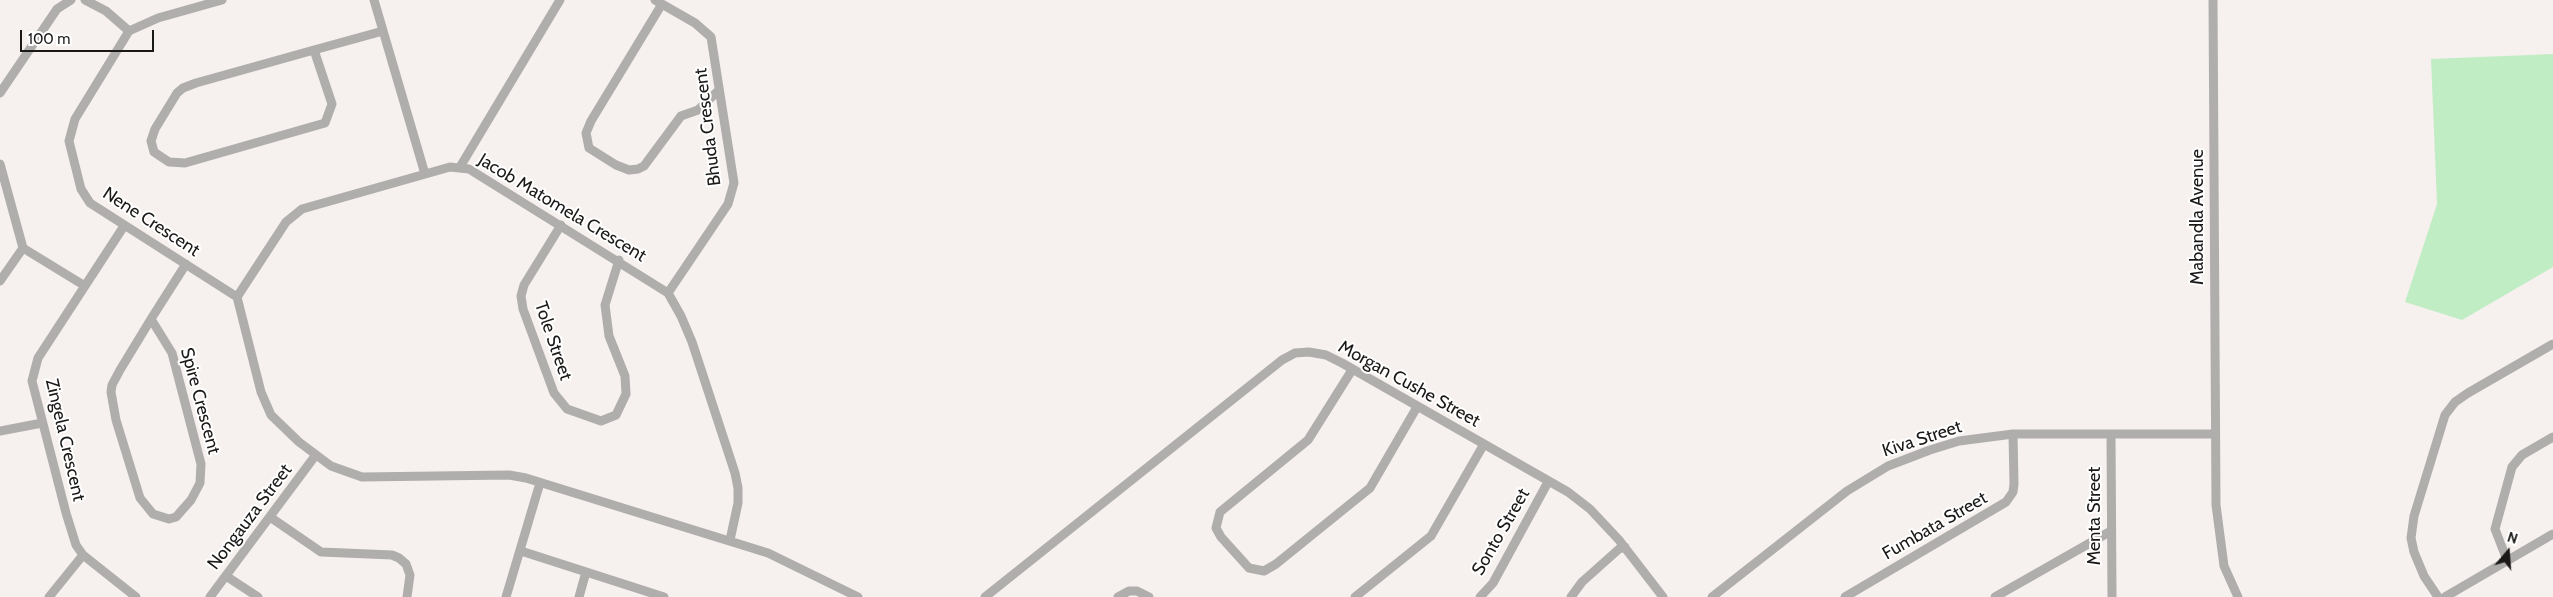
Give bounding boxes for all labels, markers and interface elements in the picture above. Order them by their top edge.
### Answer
scale bar [22,20,156,52]
text: 100 m [28,30,70,48]
street label: Bhuda Crescent [690,67,726,187]
street label: Jacob Matomela Crescent [474,149,650,267]
street label: Mabandla Avenue [2187,149,2209,285]
street label: Nene Crescent [98,183,204,261]
street label: Tole Street [529,299,577,383]
street label: Morgan Cushe Street [1334,336,1484,432]
street label: Spire Crescent [175,345,225,457]
street label: Zingela Crescent [40,377,90,503]
street label: Kiva Street [1880,416,1964,462]
street label: Nongauza Street [203,460,297,574]
street label: Menta Street [2084,467,2106,565]
street label: Sonto Street [1468,485,1534,579]
street label: Fumbata Street [1879,487,1991,565]
north arrow [2483,527,2533,577]
text: N [2505,528,2520,548]

